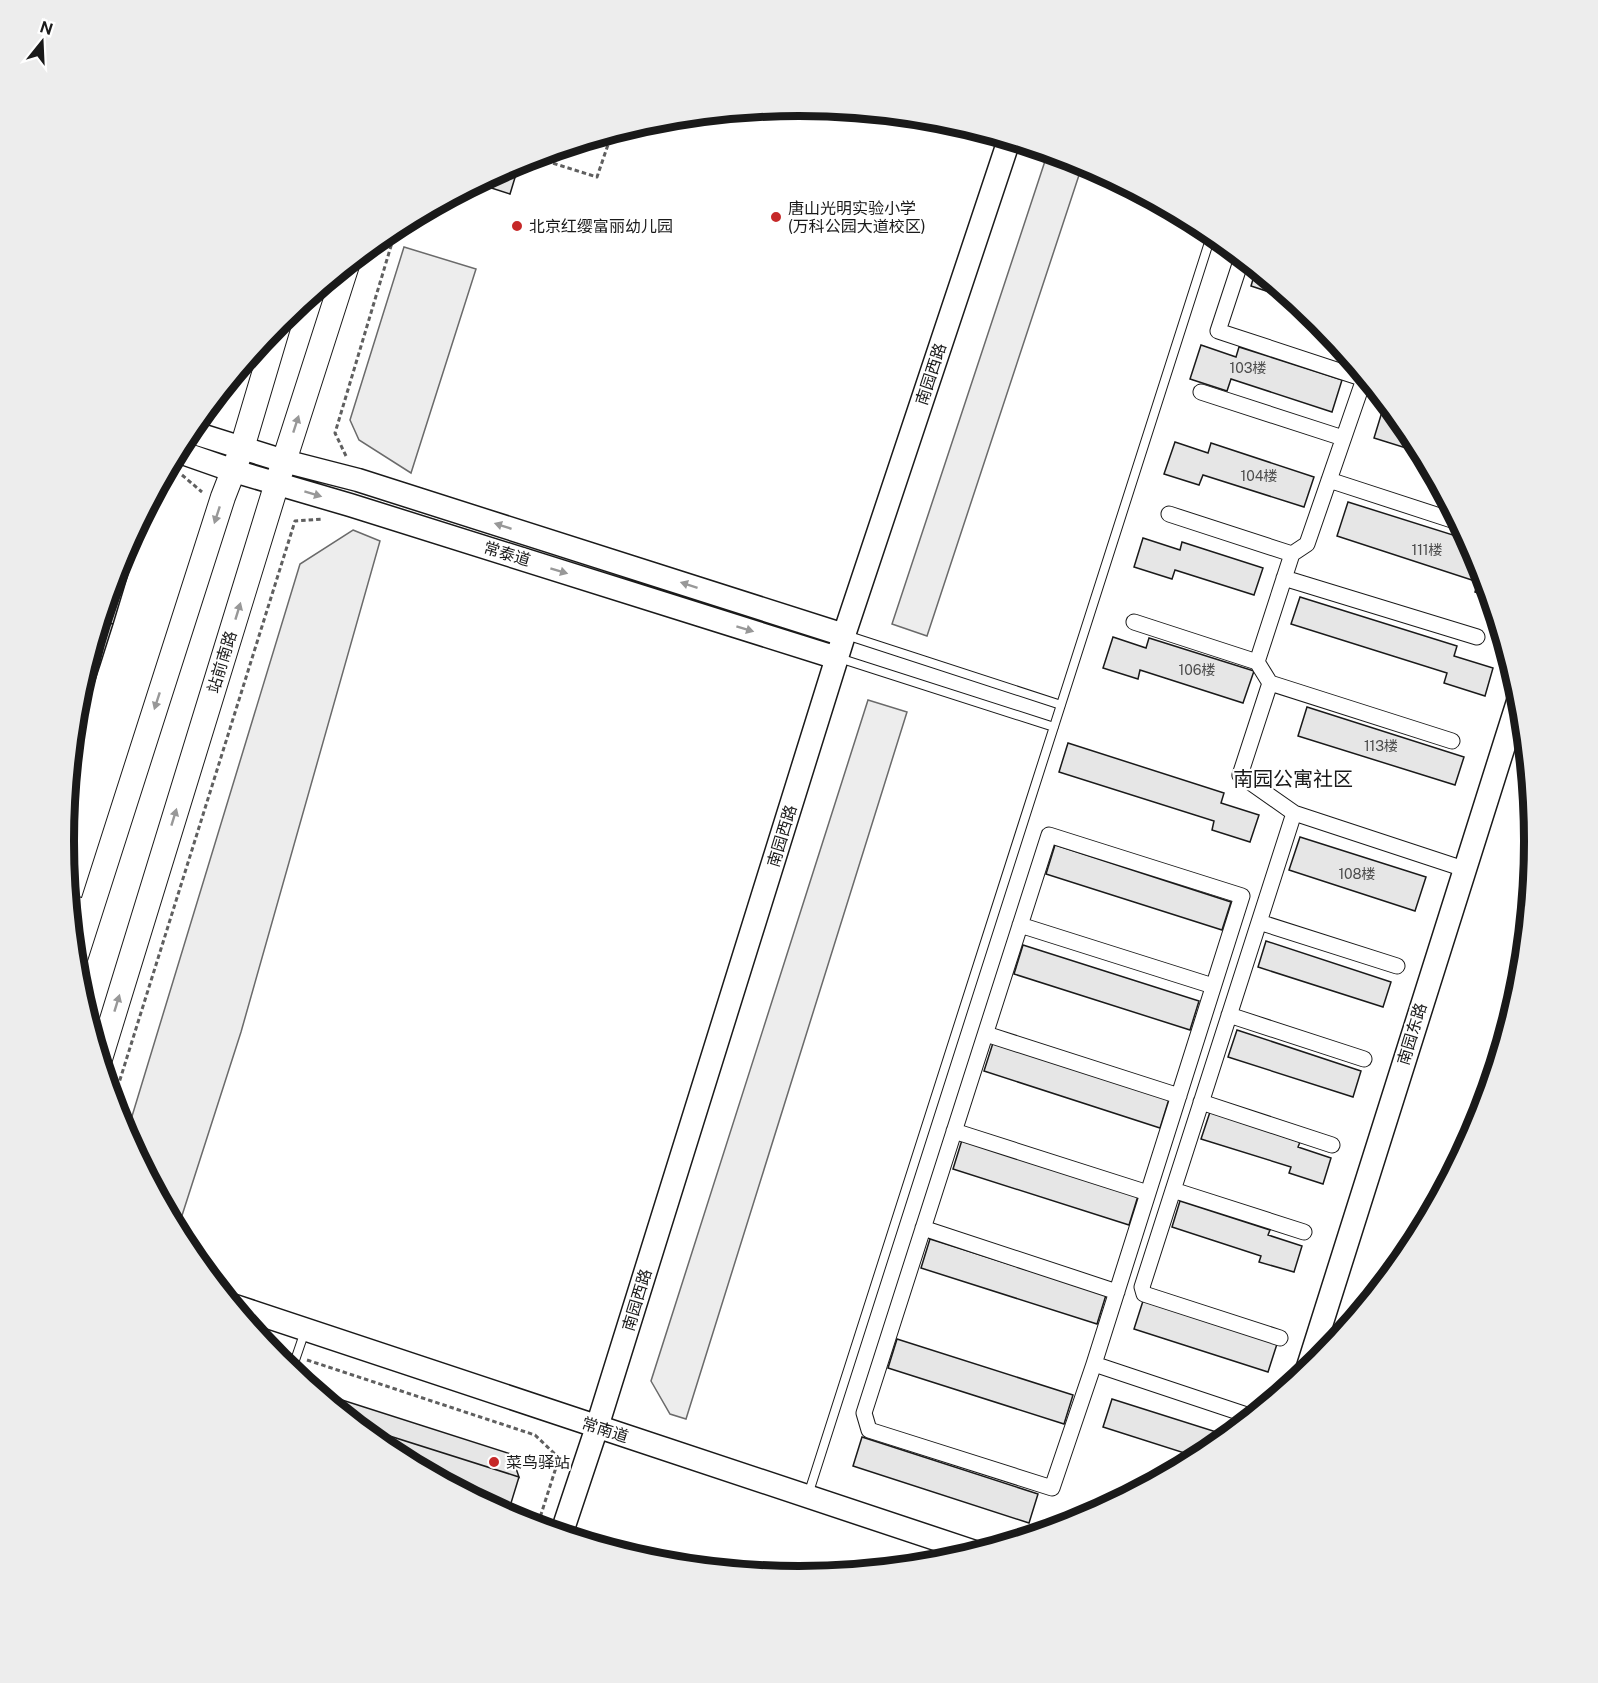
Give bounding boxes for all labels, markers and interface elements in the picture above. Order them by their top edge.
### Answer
north arrow [12,12,72,72]
text: N [38,17,55,39]
place label: 唐山光明实验小学 (万科公园大道校区) [788,199,926,236]
marker: 唐山光明实验小学 (万科公园大道校区) [769,210,783,224]
place label: 北京红缨富丽幼儿园 [529,217,673,236]
marker: 北京红缨富丽幼儿园 [510,219,524,233]
street label: 南园西路 [912,341,950,407]
house number: 103楼 [1230,360,1267,376]
one-way arrow [292,415,301,433]
house number: 104楼 [1240,468,1278,484]
one-way arrow [304,490,322,499]
one-way arrow [212,506,221,524]
one-way arrow [494,521,512,531]
street label: 常泰道 [481,538,533,570]
house number: 111楼 [1411,542,1443,558]
one-way arrow [550,567,568,576]
one-way arrow [680,580,698,590]
one-way arrow [234,602,243,620]
one-way arrow [736,625,754,634]
street label: 站前南路 [204,629,240,695]
house number: 106楼 [1179,662,1215,678]
one-way arrow [152,692,162,710]
house number: 113楼 [1364,738,1398,754]
district label: 南园公寓社区 [1233,767,1353,791]
street label: 南园西路 [764,803,800,869]
one-way arrow [170,808,179,826]
house number: 108楼 [1338,866,1376,882]
one-way arrow [113,994,122,1012]
street label: 南园东路 [1394,1001,1430,1067]
street label: 南园西路 [619,1267,655,1333]
street label: 常南道 [579,1414,631,1446]
place label: 菜鸟驿站 [506,1453,570,1472]
marker: 菜鸟驿站 [487,1455,501,1469]

